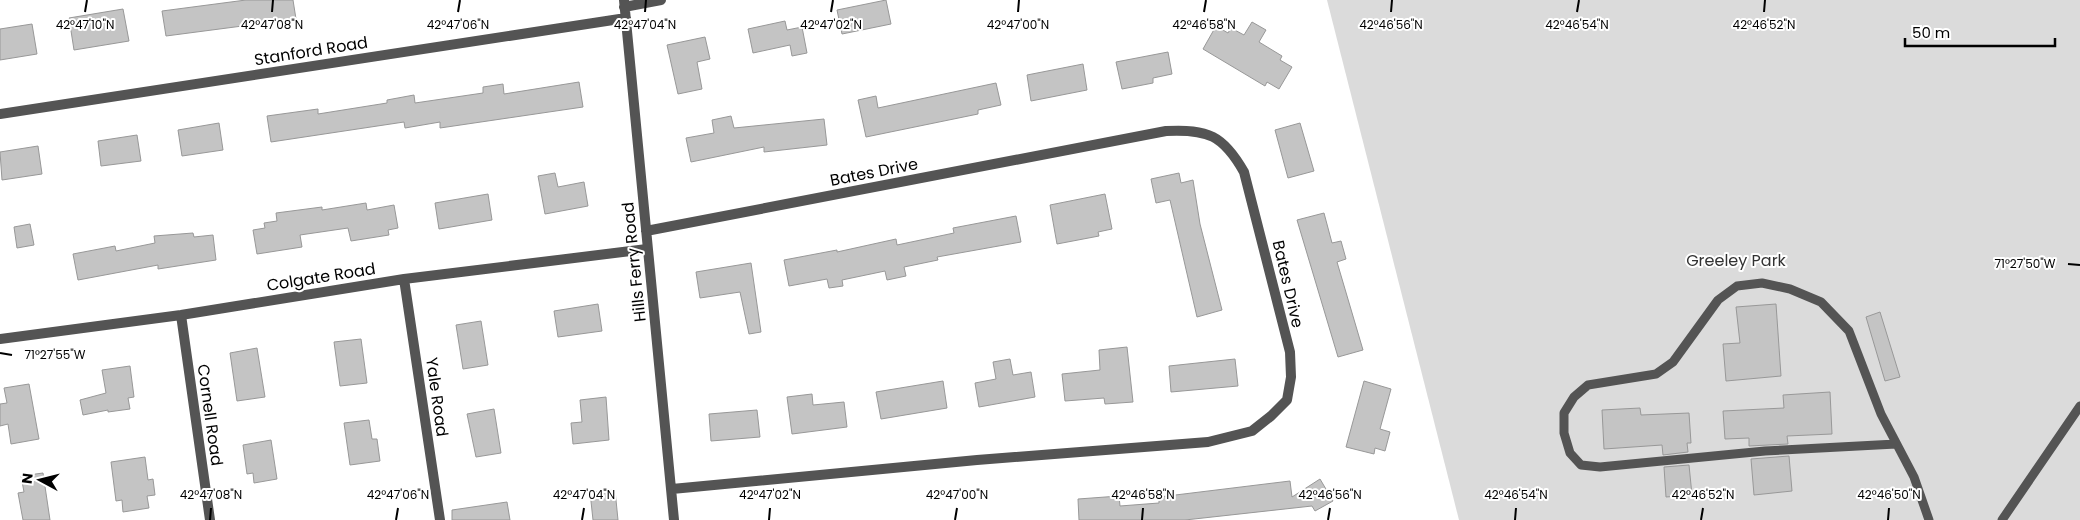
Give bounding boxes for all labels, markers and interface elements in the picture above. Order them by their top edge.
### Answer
scale bar [1905,15,2055,47]
text: 42°47'10"N [56,16,114,33]
text: 42°47'08"N [241,16,303,33]
text: 42°47'06"N [427,16,489,33]
text: 42°47'04"N [614,16,676,33]
text: 42°47'02"N [800,16,862,33]
text: 42°47'00"N [987,16,1049,33]
text: 42°46'58"N [1172,16,1236,33]
text: 42°46'56"N [1359,16,1423,33]
text: 42°46'54"N [1545,16,1609,33]
text: 42°46'52"N [1733,16,1795,33]
text: 50 m [1912,22,1950,43]
street label: Stanford Road [253,31,369,71]
street label: Bates Drive [828,152,920,192]
street label: Hills Ferry Road [616,201,652,323]
street label: Bates Drive [1267,238,1309,330]
park label: Greeley Park [1686,249,1787,272]
text: 71°27'50"W [1995,255,2056,272]
street label: Colgate Road [265,257,377,297]
text: 71°27'55"W [25,346,86,363]
street label: Yale Road [420,356,454,438]
street label: Cornell Road [191,363,229,467]
north arrow [15,455,65,505]
text: N [17,472,38,485]
text: 42°47'08"N [180,486,242,503]
text: 42°47'06"N [367,486,429,503]
text: 42°47'04"N [553,486,615,503]
text: 42°47'02"N [739,486,801,503]
text: 42°47'00"N [926,486,988,503]
text: 42°46'58"N [1111,486,1175,503]
text: 42°46'56"N [1298,486,1362,503]
text: 42°46'54"N [1484,486,1548,503]
text: 42°46'52"N [1672,486,1734,503]
text: 42°46'50"N [1857,486,1921,503]

